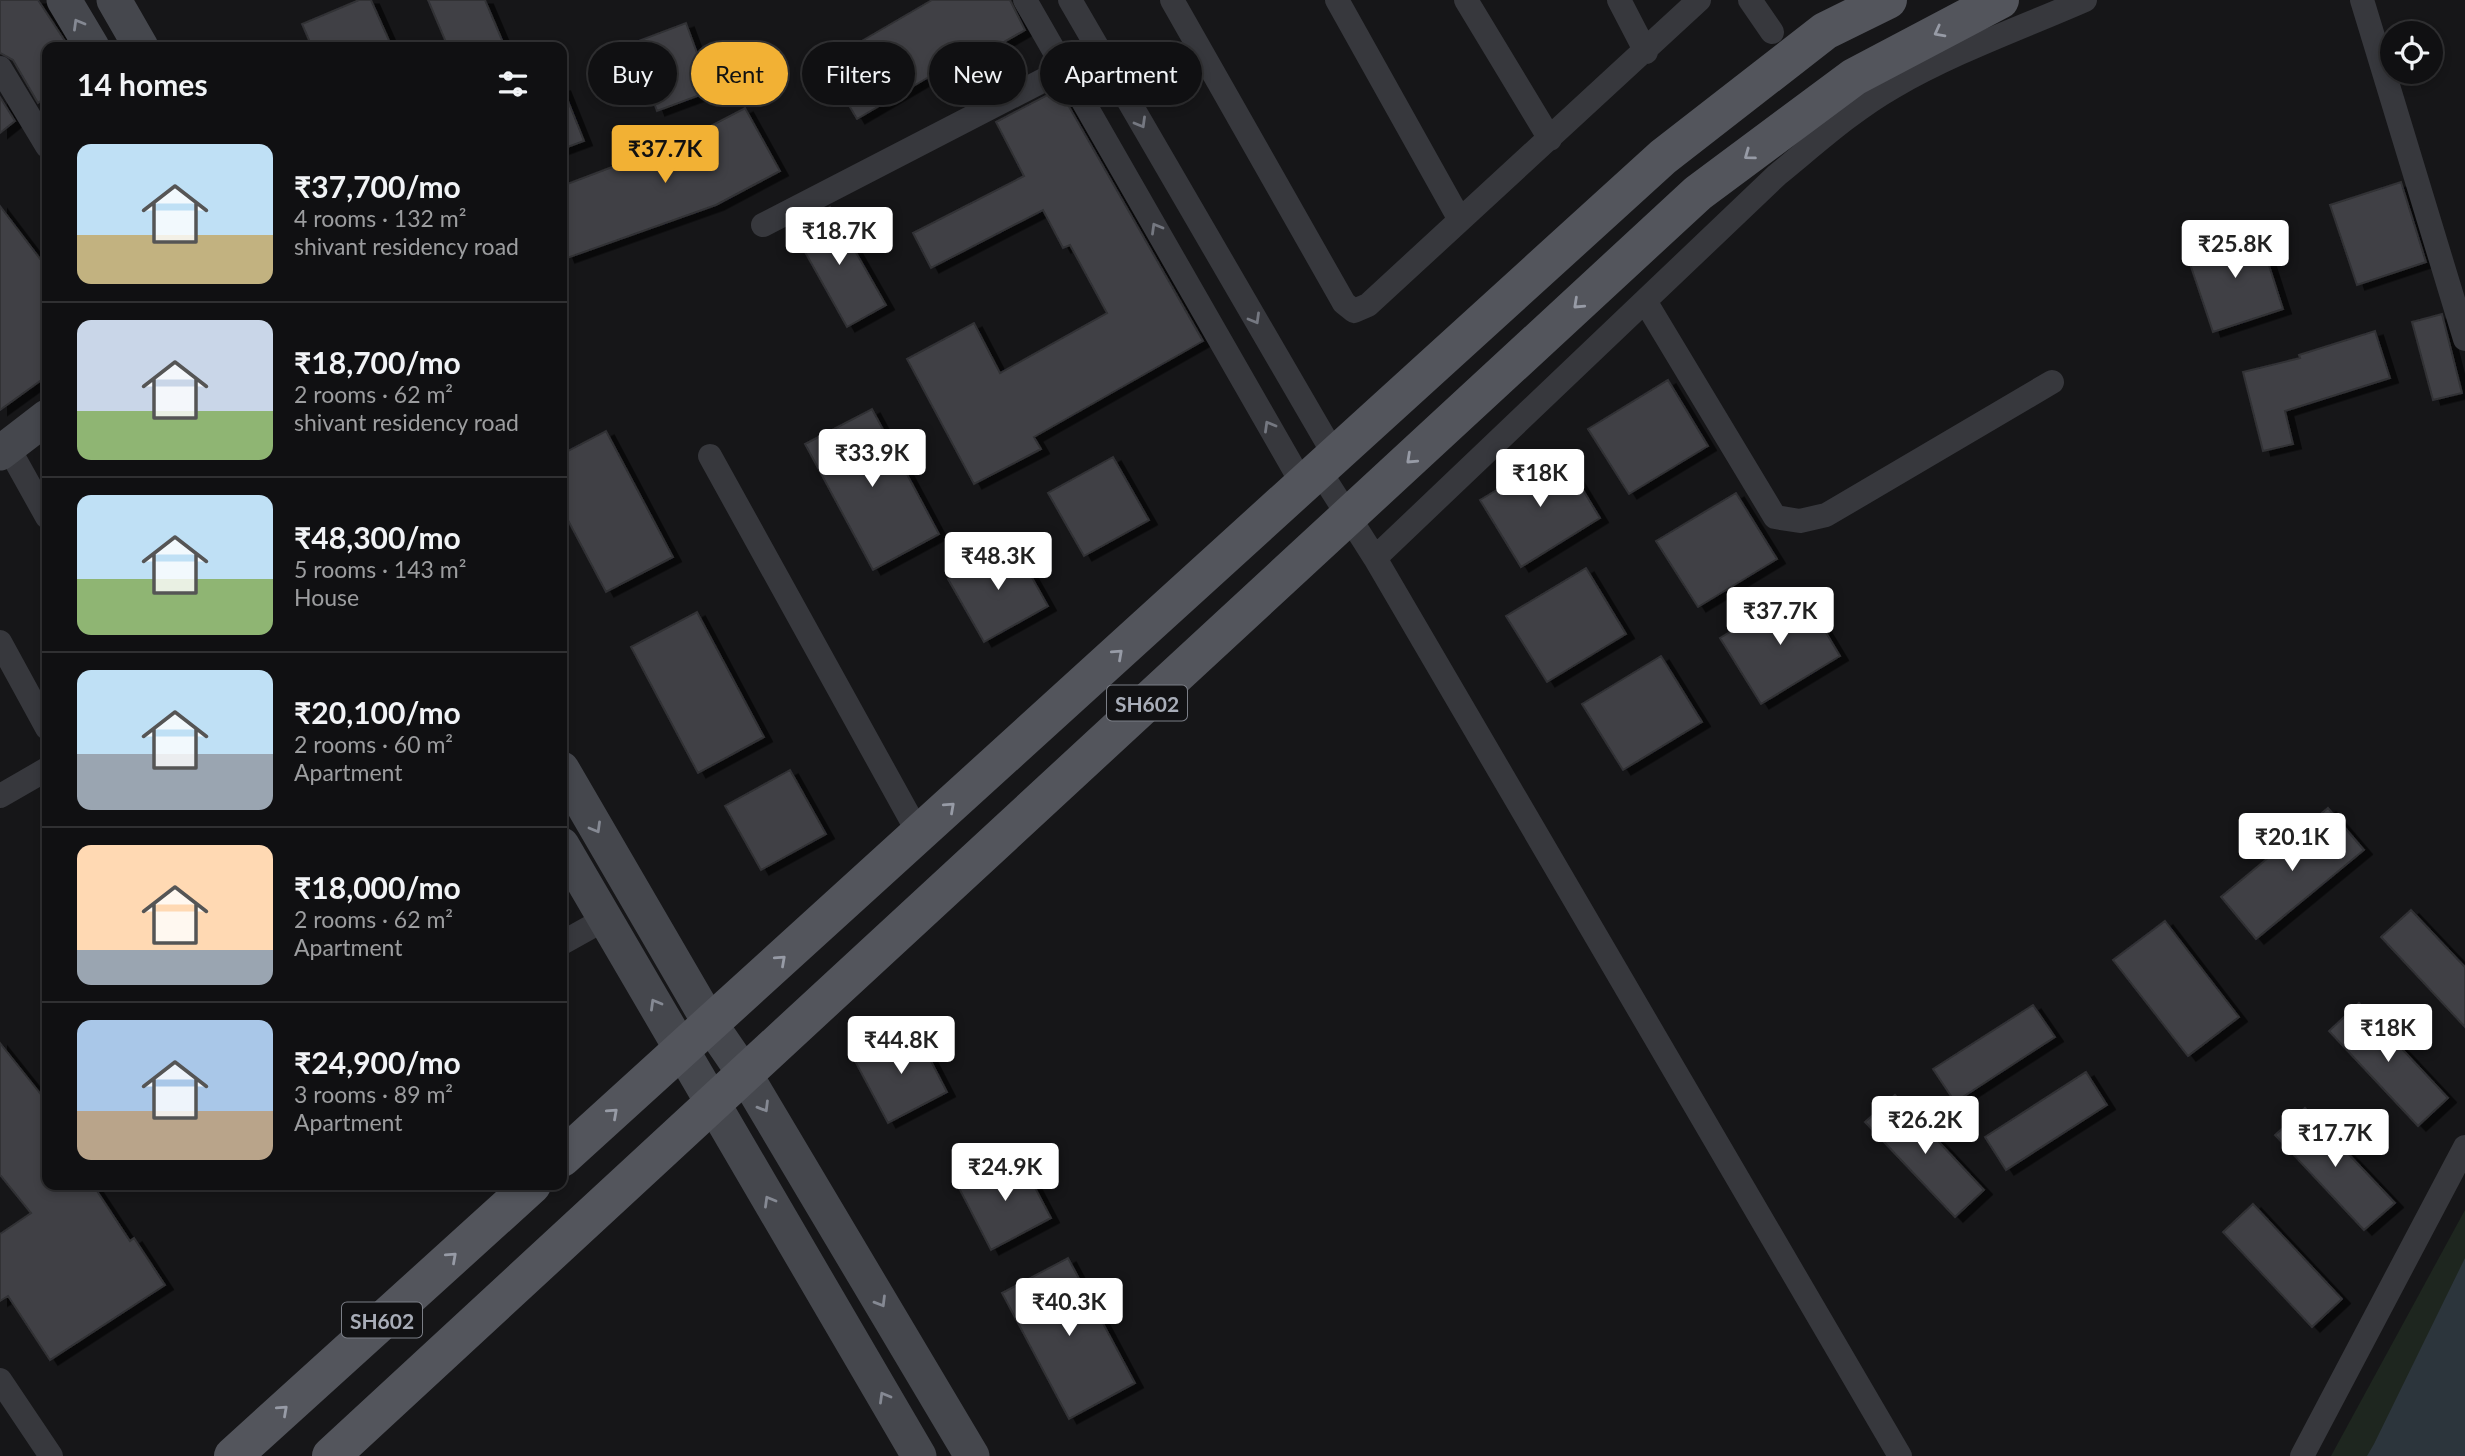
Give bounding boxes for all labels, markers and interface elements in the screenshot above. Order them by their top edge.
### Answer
one-way arrow [74,18,87,31]
map controls [2380,21,2443,84]
button: locate [2380,21,2443,84]
one-way arrow [1934,23,1947,37]
chip: Buy [588,42,677,105]
chip: Rent [691,42,788,105]
chip: Filters [802,42,915,105]
chip: New [929,42,1026,105]
chip: Apartment [1040,42,1202,105]
icon: filters [494,65,532,103]
text: 14 homes [77,66,208,102]
one-way arrow [1133,115,1146,128]
pin: ₹37.7K [608,125,722,185]
text: ₹37.7K [628,134,702,162]
one-way arrow [1744,147,1757,159]
text: ₹37,700/mo [294,168,461,204]
icon: home [133,172,217,256]
text: 4 rooms · 132 m² [294,204,466,232]
pin: ₹18.7K [782,208,896,267]
text: ₹18.7K [802,216,876,244]
pin: ₹25.8K [2178,220,2292,280]
one-way arrow [1151,223,1164,236]
text: ₹25.8K [2198,229,2272,257]
text: shivant residency road [294,232,519,260]
one-way arrow [1573,296,1586,309]
one-way arrow [1247,312,1260,325]
text: ₹18,700/mo [294,344,461,380]
icon: home [133,348,217,432]
text: 2 rooms · 62 m² [294,380,453,408]
text: shivant residency road [294,408,519,436]
one-way arrow [1264,420,1277,433]
pin: ₹33.9K [815,430,929,489]
text: ₹33.9K [835,438,909,466]
pin: ₹18K [1499,449,1581,509]
one-way arrow [1406,451,1419,463]
text: ₹18K [1512,458,1568,486]
text: ₹48,300/mo [294,519,461,555]
icon: home [133,523,217,607]
pin: ₹48.3K [941,532,1055,592]
text: ₹48.3K [961,541,1035,569]
text: 5 rooms · 143 m² [294,555,466,583]
text: House [294,583,359,611]
pin: ₹37.7K [1723,588,1837,647]
text: ₹37.7K [1743,596,1817,624]
one-way arrow [1110,650,1123,662]
road number: SH602 [1107,686,1187,720]
text: ₹20,100/mo [294,694,461,730]
icon: home [133,698,217,782]
text: 2 rooms · 60 m² [294,730,453,758]
text: Apartment [294,758,402,786]
one-way arrow [941,803,954,815]
pin: ₹20.1K [2235,814,2349,873]
one-way arrow [588,821,601,834]
text: ₹20.1K [2255,822,2329,850]
text: ₹18,000/mo [294,869,461,905]
icon: home [133,873,217,957]
text: 2 rooms · 62 m² [294,905,453,933]
text: Apartment [294,933,402,961]
one-way arrow [773,956,786,969]
one-way arrow [651,998,664,1011]
pin: ₹18K [2347,1004,2429,1064]
text: ₹18K [2360,1013,2416,1041]
pin: ₹44.8K [844,1016,958,1076]
text: ₹44.8K [864,1025,938,1053]
text: ₹24,900/mo [294,1044,461,1080]
icon: home [133,1048,217,1132]
text: 3 rooms · 89 m² [294,1080,453,1108]
pin: ₹26.2K [1868,1096,1982,1156]
one-way arrow [756,1099,769,1112]
text: ₹26.2K [1888,1105,1962,1133]
text: Apartment [294,1108,402,1136]
one-way arrow [604,1108,617,1121]
pin: ₹17.7K [2278,1110,2392,1169]
text: ₹17.7K [2298,1118,2372,1146]
pin: ₹24.9K [948,1144,1062,1203]
text: ₹24.9K [968,1152,1042,1180]
one-way arrow [764,1195,777,1208]
one-way arrow [444,1253,457,1266]
pin: ₹40.3K [1012,1278,1126,1338]
text: ₹40.3K [1032,1287,1106,1315]
one-way arrow [872,1295,885,1308]
road number: SH602 [342,1302,422,1338]
one-way arrow [879,1392,892,1405]
one-way arrow [275,1406,288,1418]

